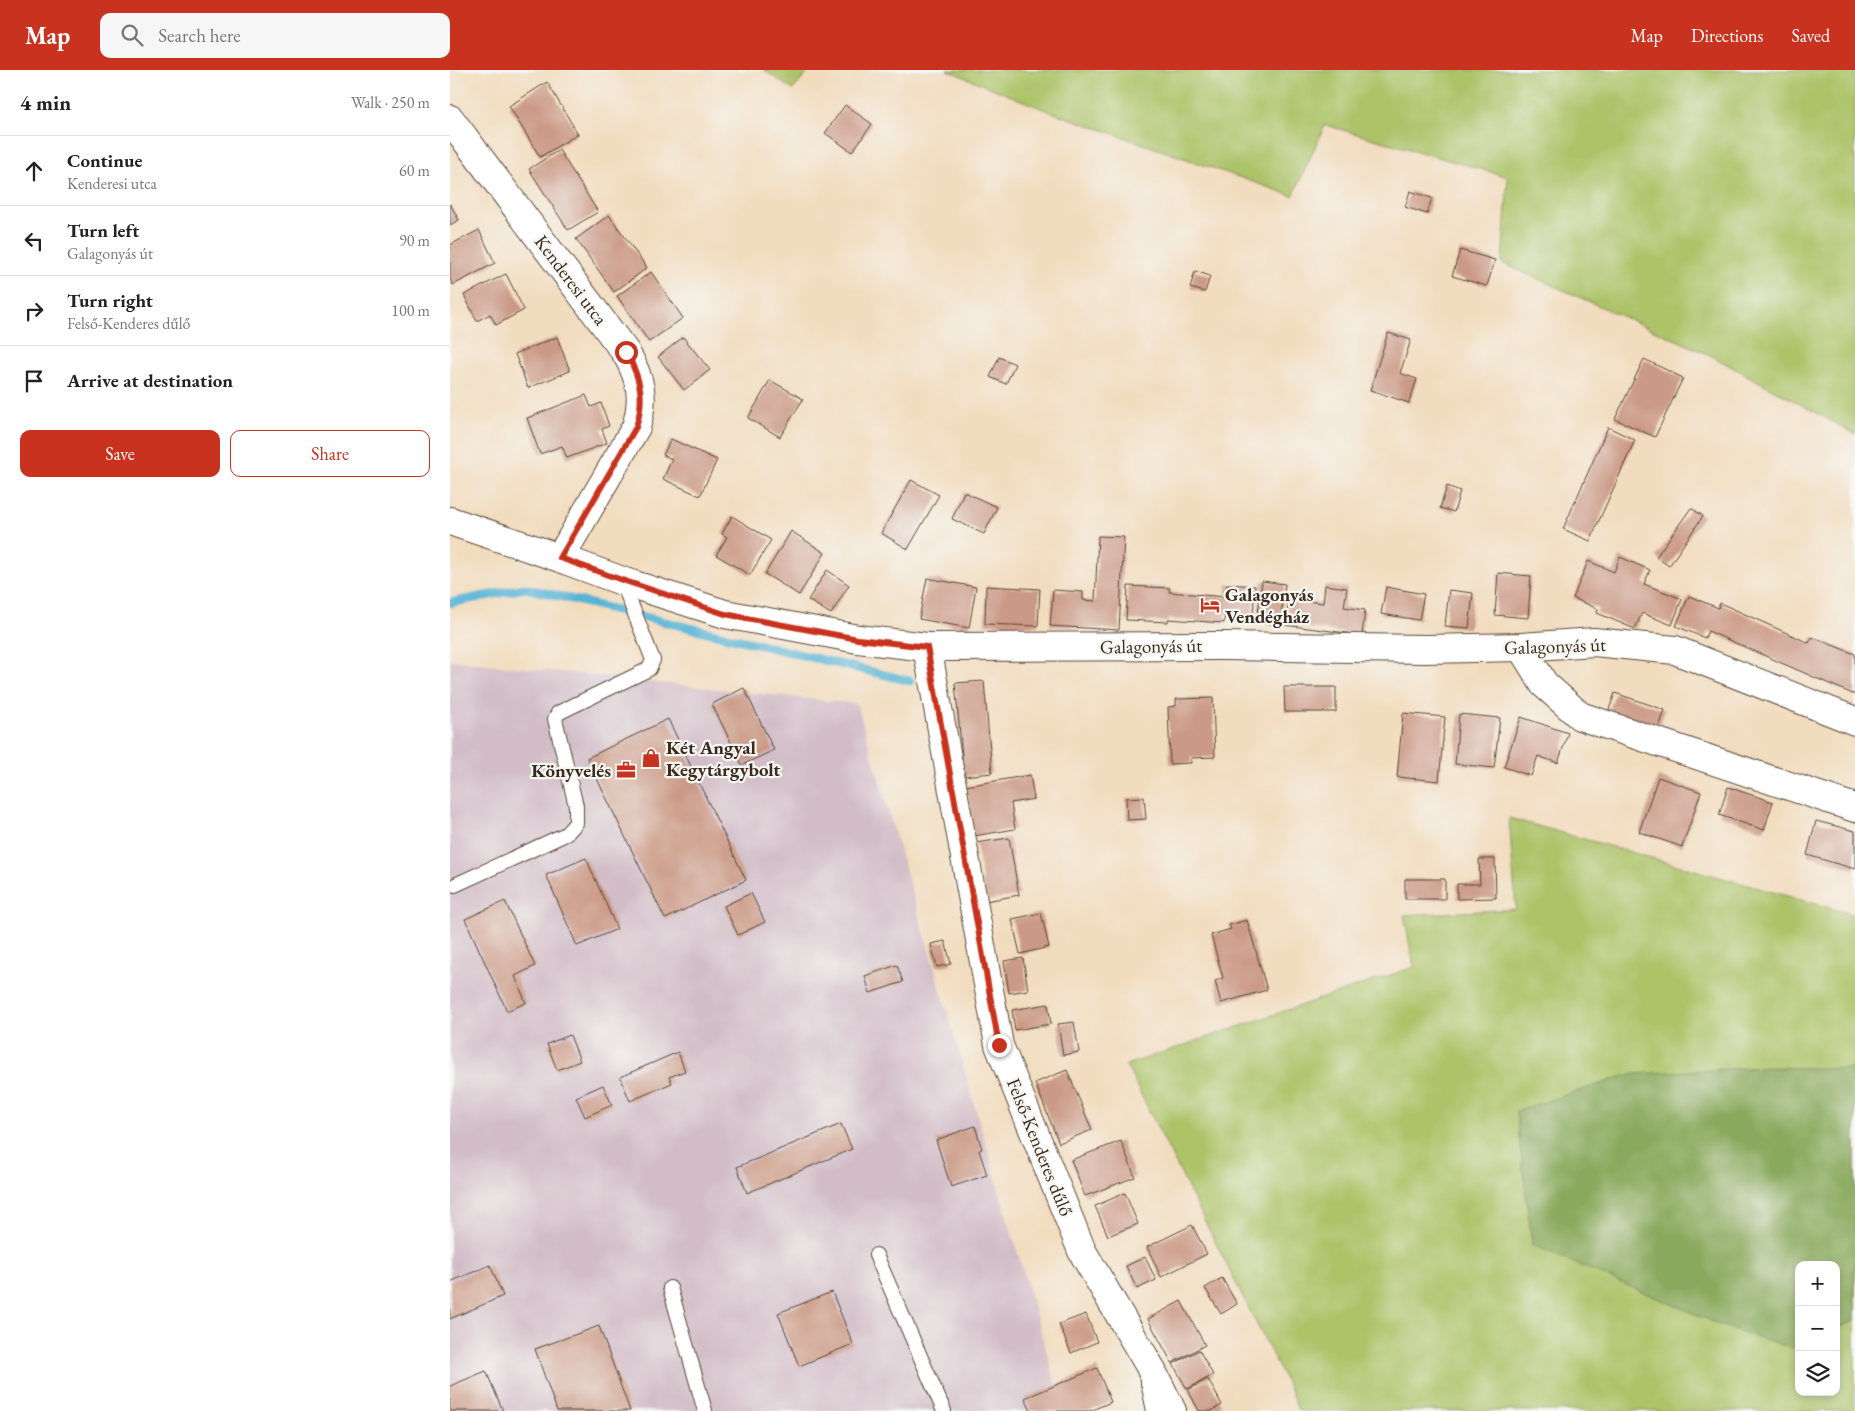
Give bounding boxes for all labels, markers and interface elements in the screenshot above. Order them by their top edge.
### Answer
search box [100,13,450,58]
text: Map [25,20,70,51]
icon: search [118,21,146,49]
text: Search here [158,23,241,48]
text: Map [1631,24,1663,47]
text: Directions [1691,24,1763,47]
text: Saved [1791,24,1830,47]
text: 4 min [20,89,71,116]
text: Walk · 250 m [351,92,430,113]
text: Continue [67,148,142,173]
icon: ahead [20,157,48,185]
text: 60 m [399,160,430,181]
text: Kenderesi utca [67,173,157,194]
text: Turn left [67,218,139,243]
icon: left [20,227,48,255]
text: 90 m [399,230,430,251]
street label: Kenderesi utca [529,230,613,330]
text: Galagonyás út [67,243,153,264]
text: Turn right [67,288,153,313]
icon: right [20,297,48,325]
text: 100 m [391,300,430,321]
text: Felső-Kenderes dűlő [67,313,190,334]
route start [615,341,638,364]
icon: arrive [20,367,48,395]
text: Arrive at destination [67,368,233,393]
button: Save [20,430,220,477]
button: Share [230,430,430,477]
place label: Galagonyás Vendégház [1225,582,1314,629]
hotel icon: Galagonyás Vendégház [1199,594,1221,616]
street label: Galagonyás út [1504,632,1606,660]
street label: Galagonyás út [1100,633,1202,659]
place label: Két Angyal Kegytárgybolt [666,735,780,782]
shop icon: Két Angyal Kegytárgybolt [640,747,662,769]
place label: Könyvelés [531,758,611,783]
office icon: Könyvelés [615,759,637,781]
route end [988,1034,1011,1057]
street label: Felső-Kenderes dűlő [1001,1074,1079,1220]
map controls [1795,1261,1840,1396]
button: + [1795,1261,1840,1306]
button: − [1795,1306,1840,1351]
button: layers [1795,1351,1840,1396]

